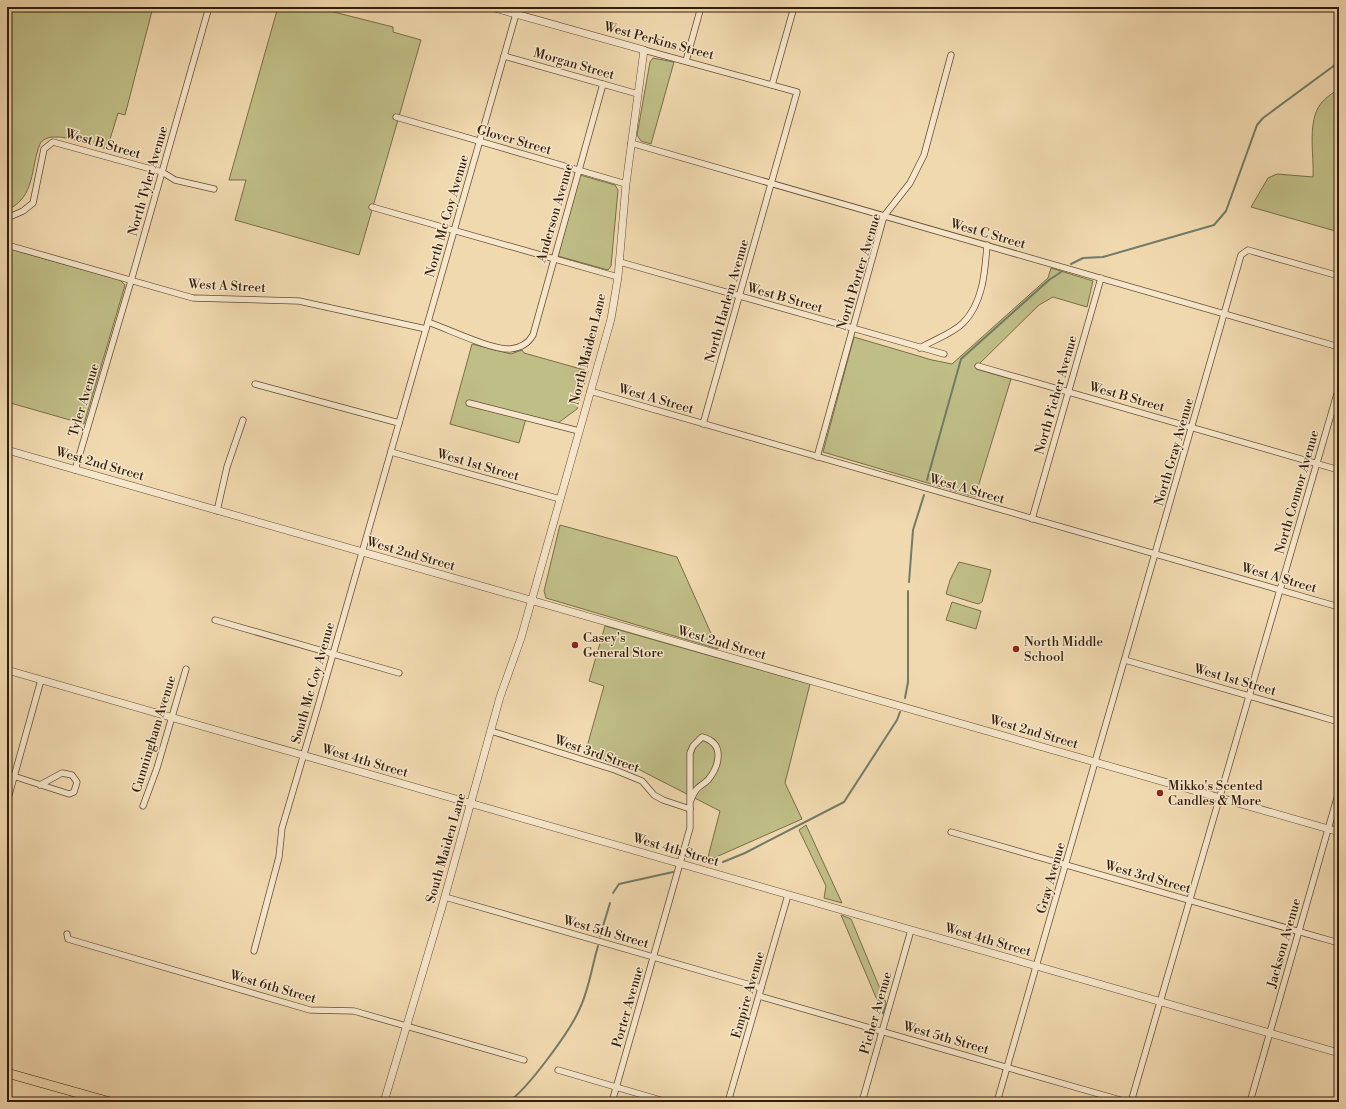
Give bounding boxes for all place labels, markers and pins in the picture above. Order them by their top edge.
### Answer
place label: Casey's General Store [583,630,664,661]
place label: North Middle School [1024,634,1103,665]
marker: Casey's General Store [570,640,580,650]
marker: North Middle School [1011,644,1021,654]
place label: Mikko's Scented Candles & More [1168,778,1263,809]
marker: Mikko's Scented Candles & More [1155,788,1165,798]

